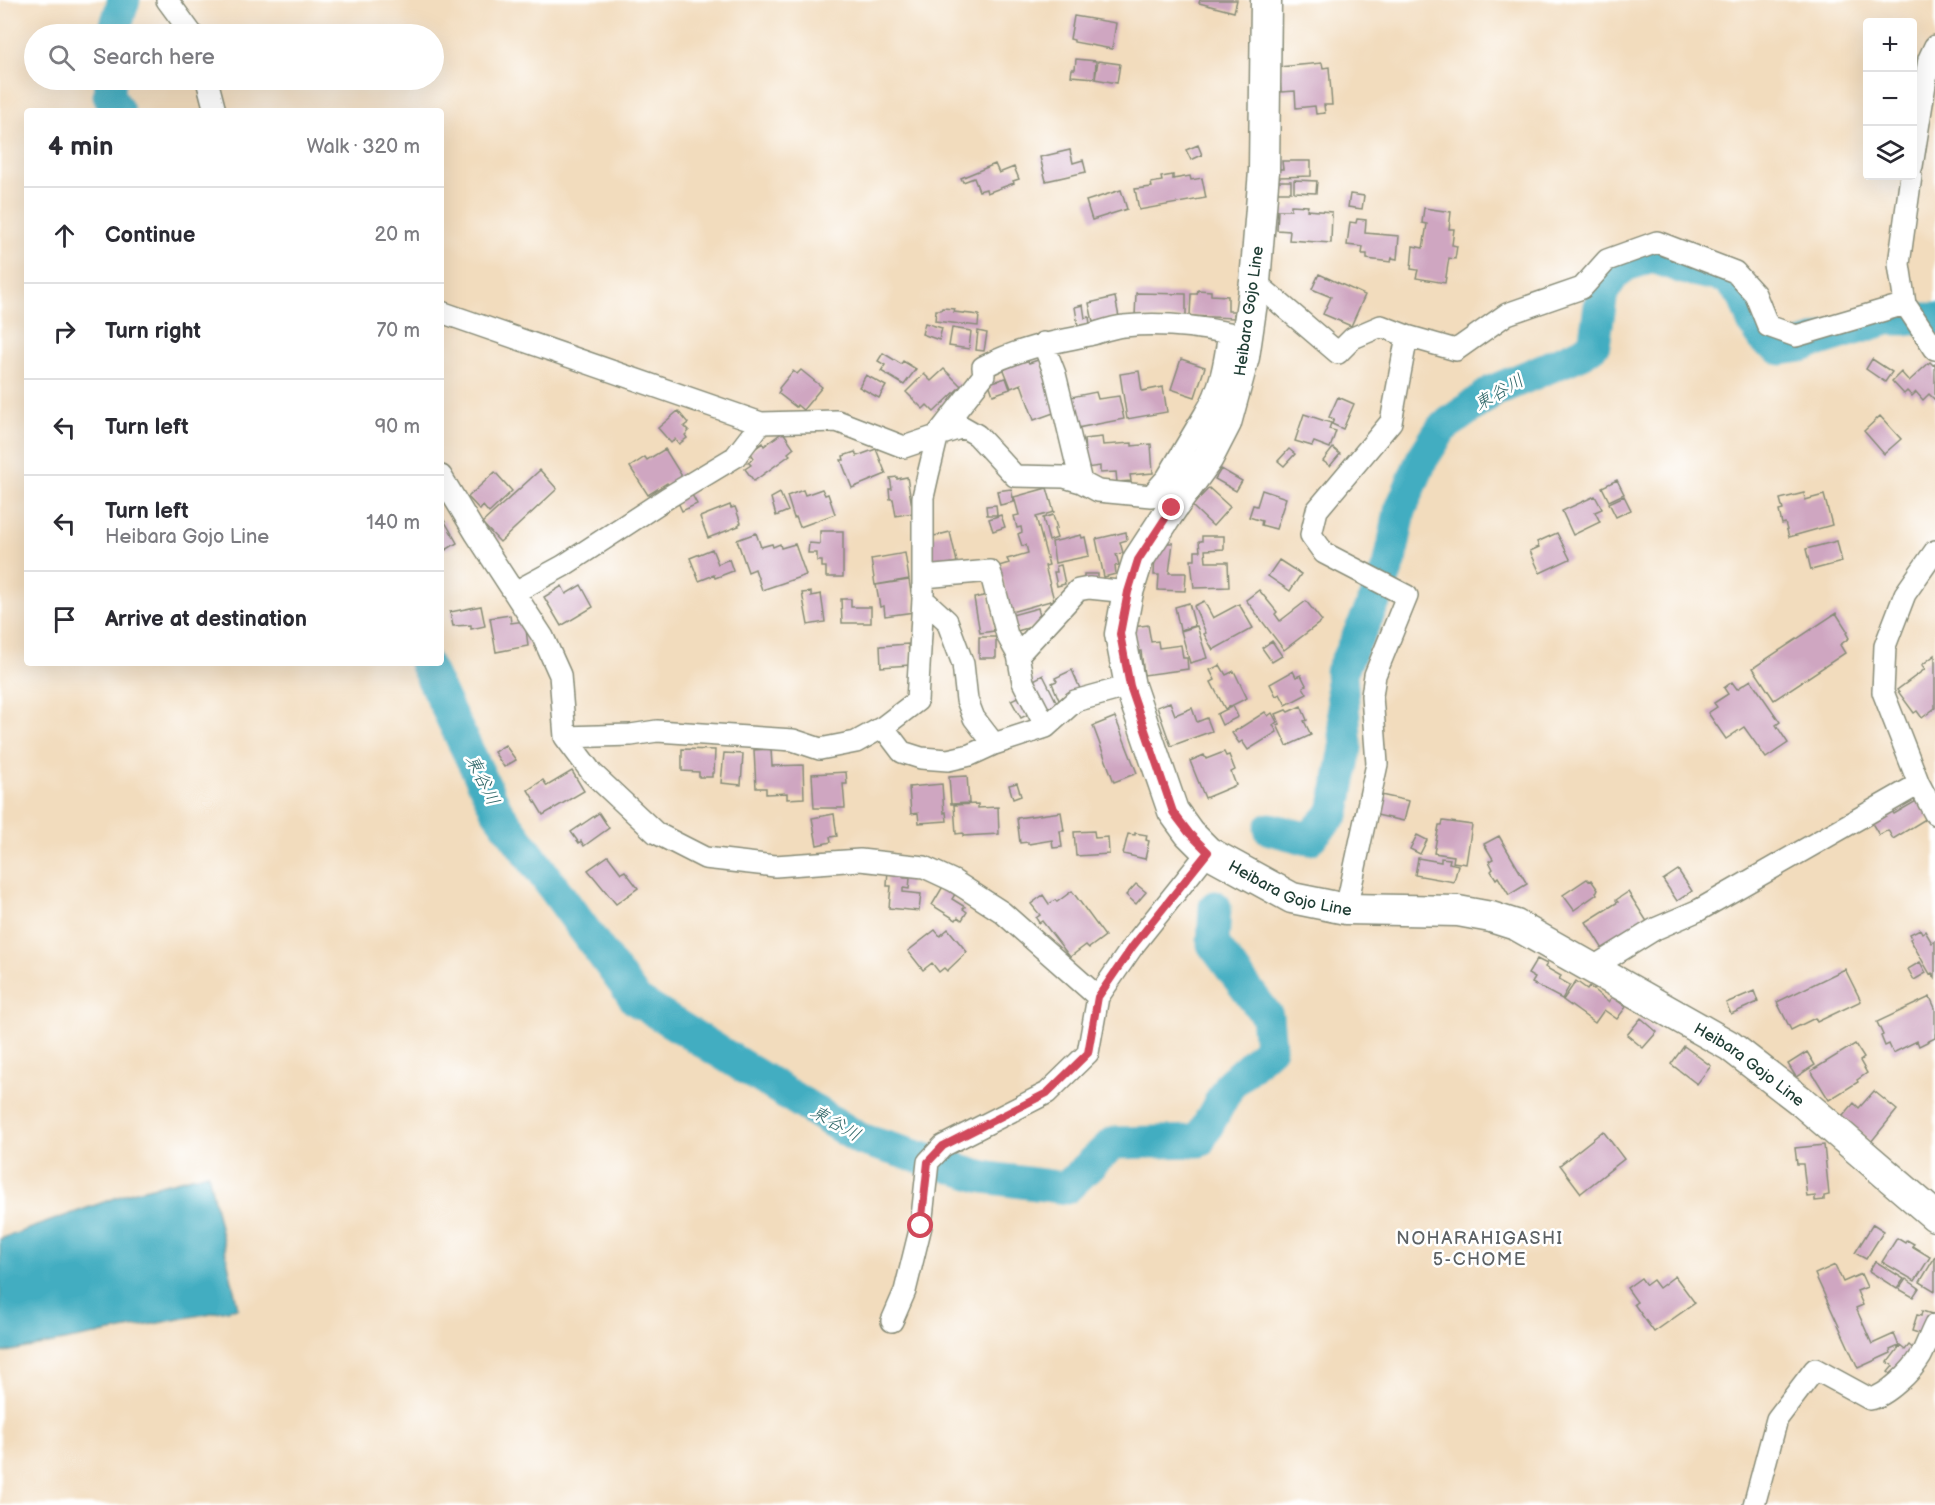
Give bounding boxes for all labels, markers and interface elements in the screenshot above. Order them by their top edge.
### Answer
map controls [1863,18,1917,180]
button: + [1863,18,1917,72]
search box [24,24,444,90]
icon: search [45,41,78,74]
text: Search here [93,44,215,71]
button: − [1863,72,1917,126]
button: layers [1863,126,1917,180]
text: 4 min [48,132,113,163]
text: Walk · 320 m [306,135,420,159]
icon: ahead [48,219,81,252]
text: Continue [105,222,195,249]
text: 20 m [375,223,420,247]
street label: Heibara Gojo Line [1231,244,1268,378]
icon: right [48,315,81,348]
text: Turn right [105,318,201,345]
text: 70 m [376,319,420,343]
water label: 東谷川 [1471,370,1528,415]
icon: left [48,411,81,444]
text: Turn left [105,414,189,441]
text: 90 m [375,415,420,439]
route end [1158,494,1184,520]
text: Turn left [105,498,189,525]
icon: left [48,507,81,540]
text: 140 m [366,511,420,535]
text: Heibara Gojo Line [105,525,269,549]
icon: arrive [48,603,81,636]
text: Arrive at destination [105,606,307,633]
water label: 東谷川 [461,751,504,809]
street label: Heibara Gojo Line [1225,857,1352,920]
street label: Heibara Gojo Line [1690,1020,1808,1111]
water label: 東谷川 [807,1101,864,1146]
route start [907,1212,933,1238]
district label: NOHARAHIGASHI 5-CHOME [1396,1228,1564,1270]

